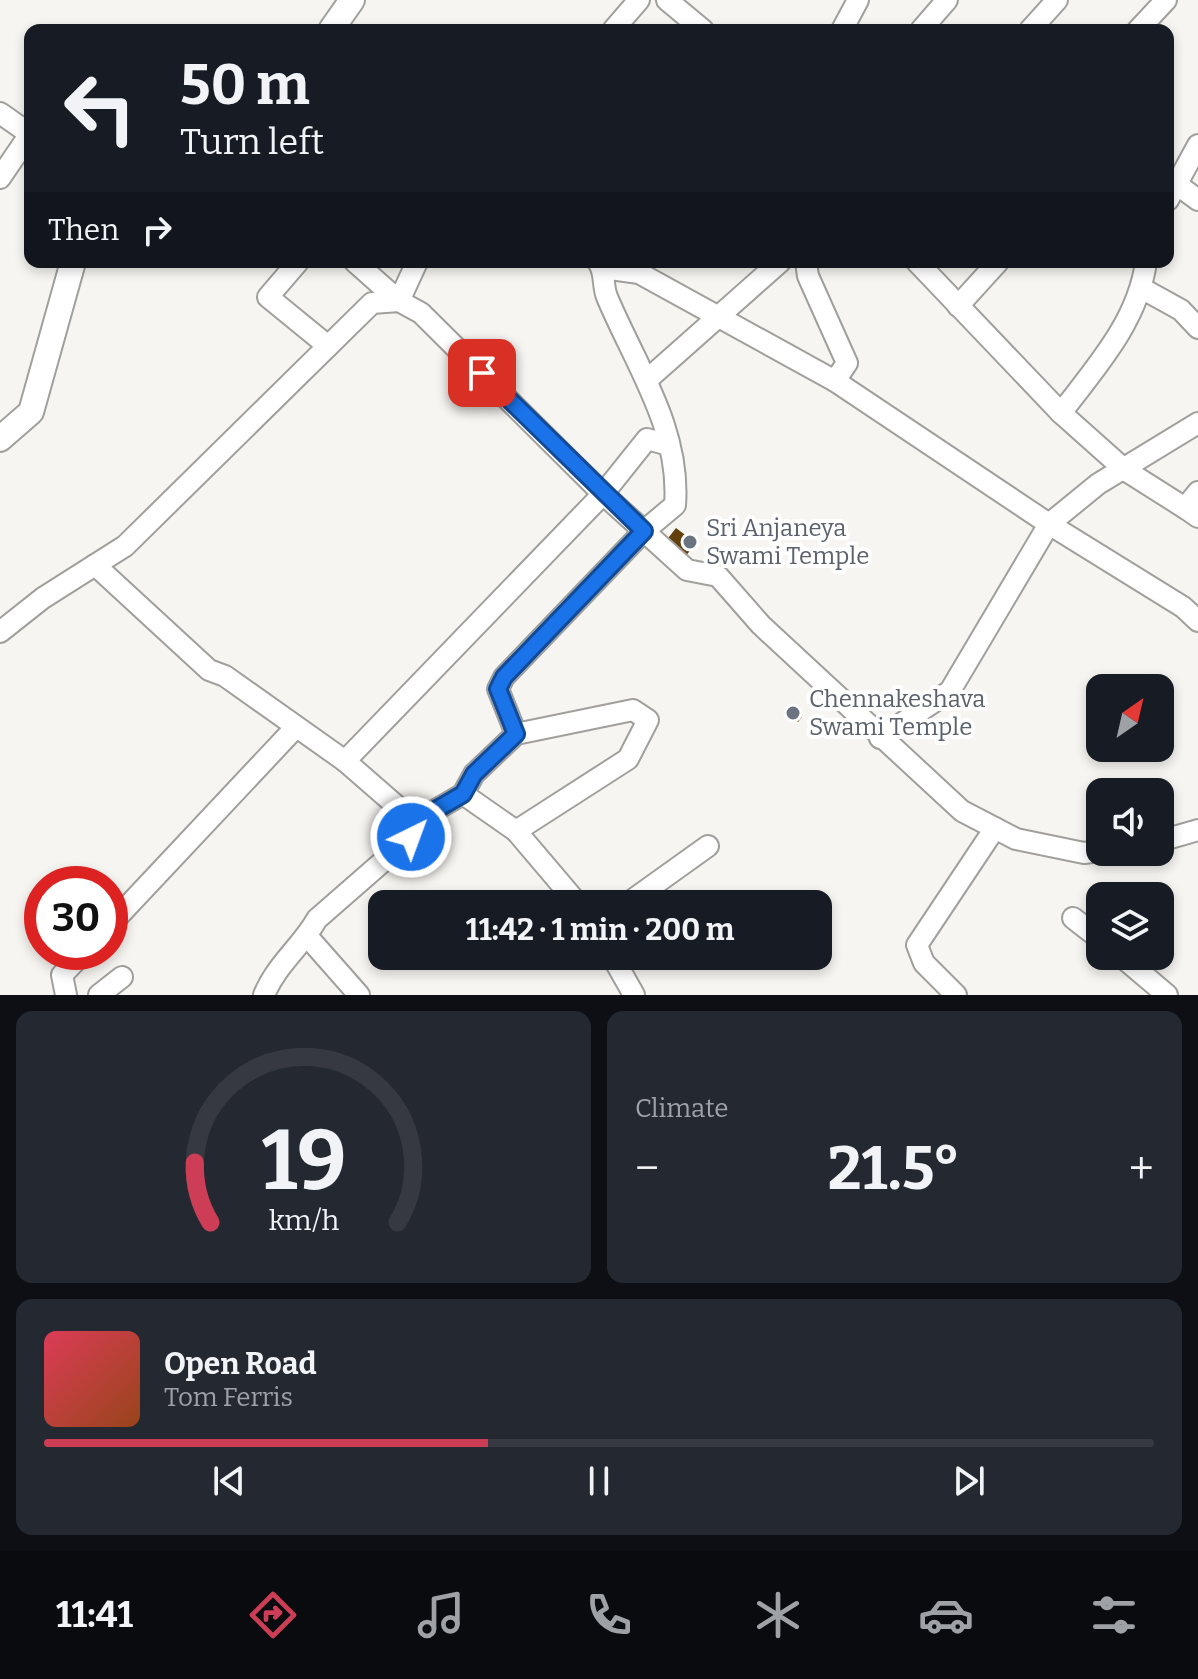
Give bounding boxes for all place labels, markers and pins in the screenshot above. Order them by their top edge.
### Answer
pin [448,339,516,407]
place label: Sri Anjaneya Swami Temple [706,514,869,570]
marker: Sri Anjaneya Swami Temple [681,533,699,551]
place label: Chennakeshava Swami Temple [809,685,985,741]
marker: Chennakeshava Swami Temple [784,704,802,722]

